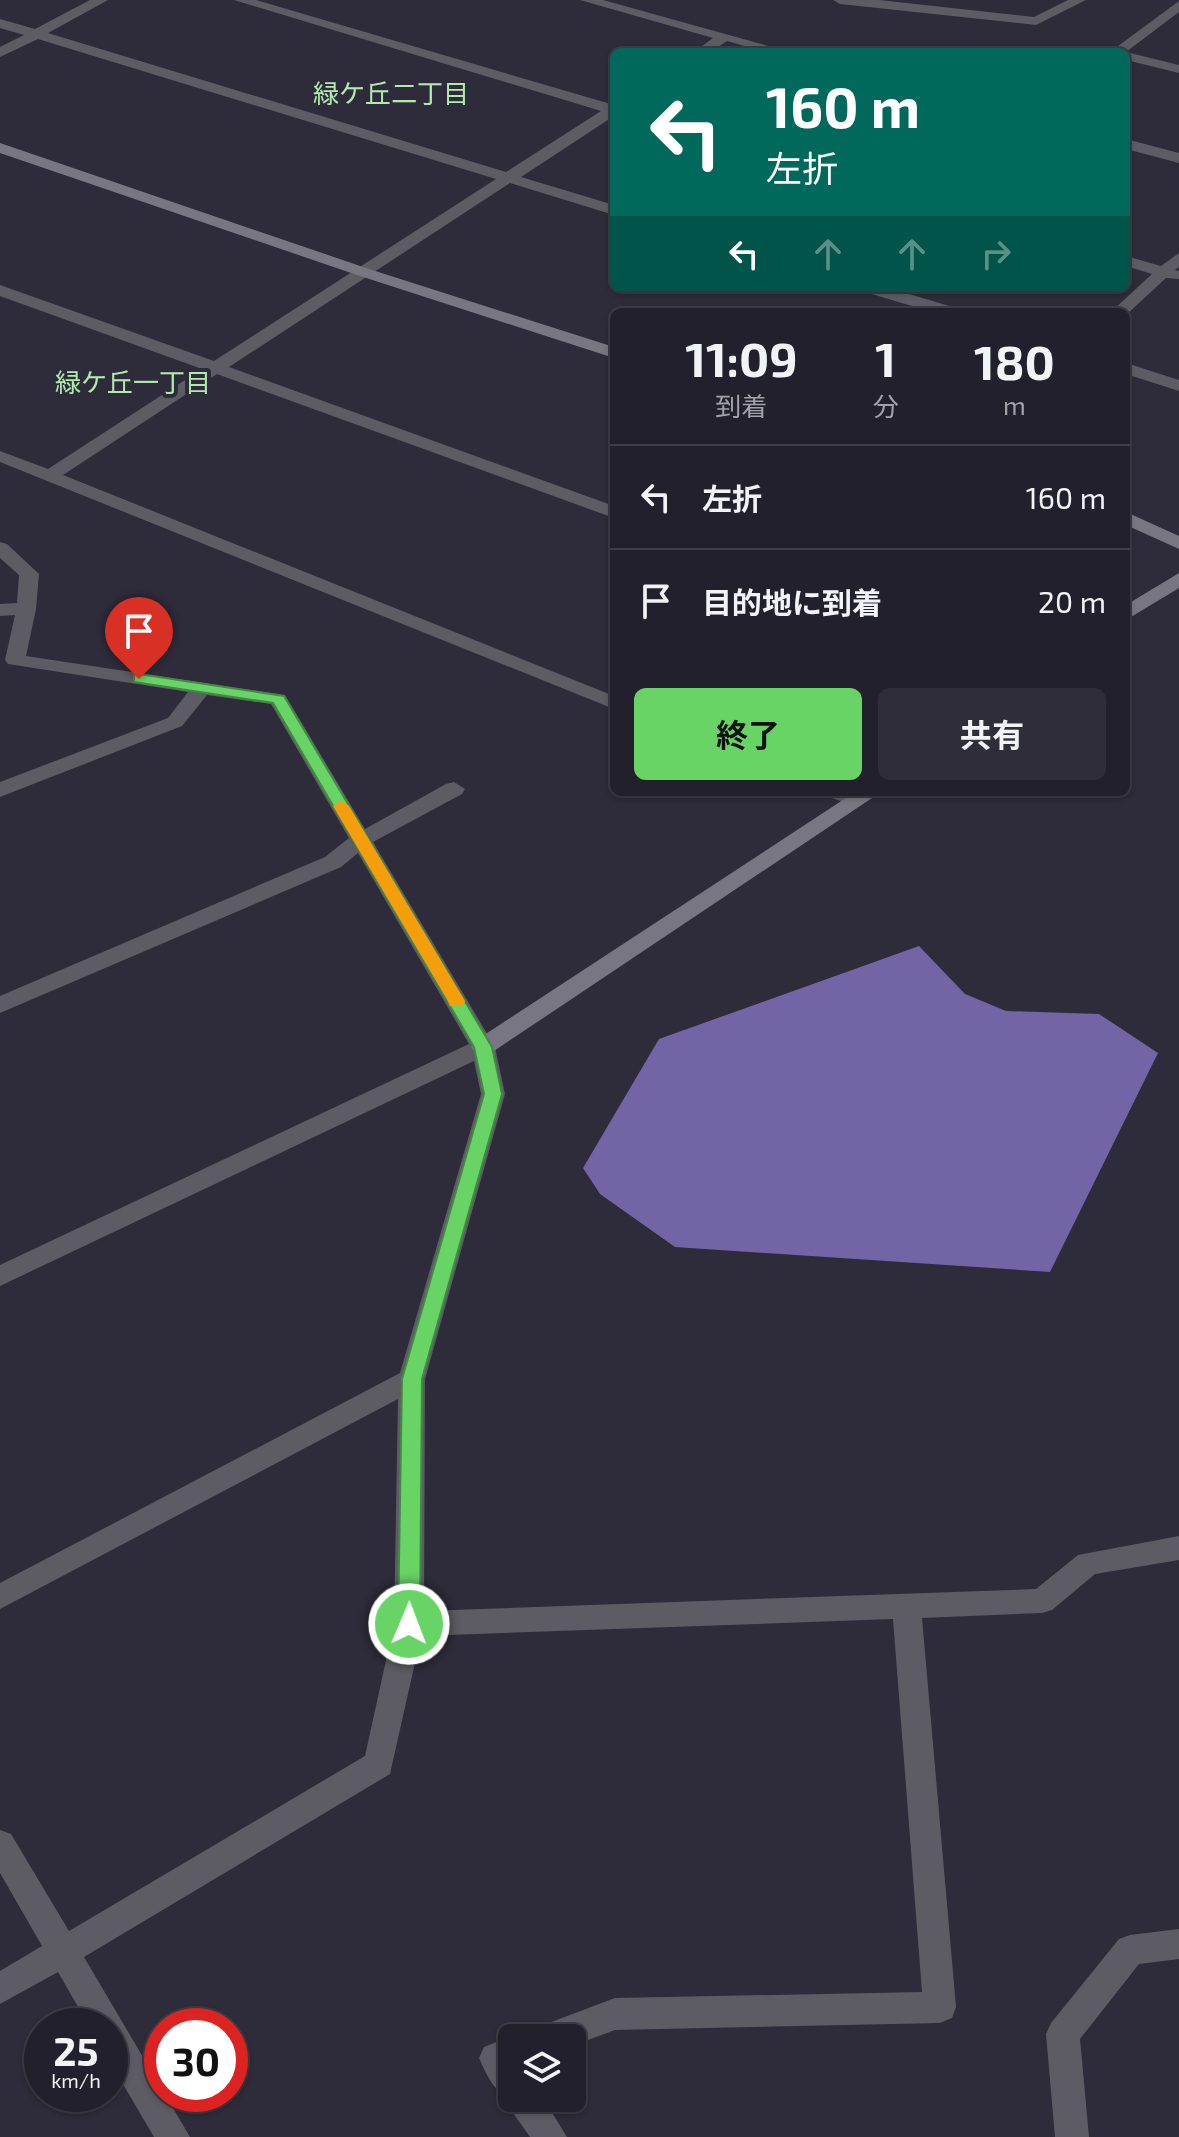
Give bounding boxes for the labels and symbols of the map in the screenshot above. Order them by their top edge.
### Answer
district label: 緑ケ丘二丁目 [313,77,469,108]
district label: 緑ケ丘一丁目 [55,366,211,397]
pin [105,597,173,679]
position arrow [367,1582,451,1666]
speed limit sign: 30 [144,2008,248,2112]

